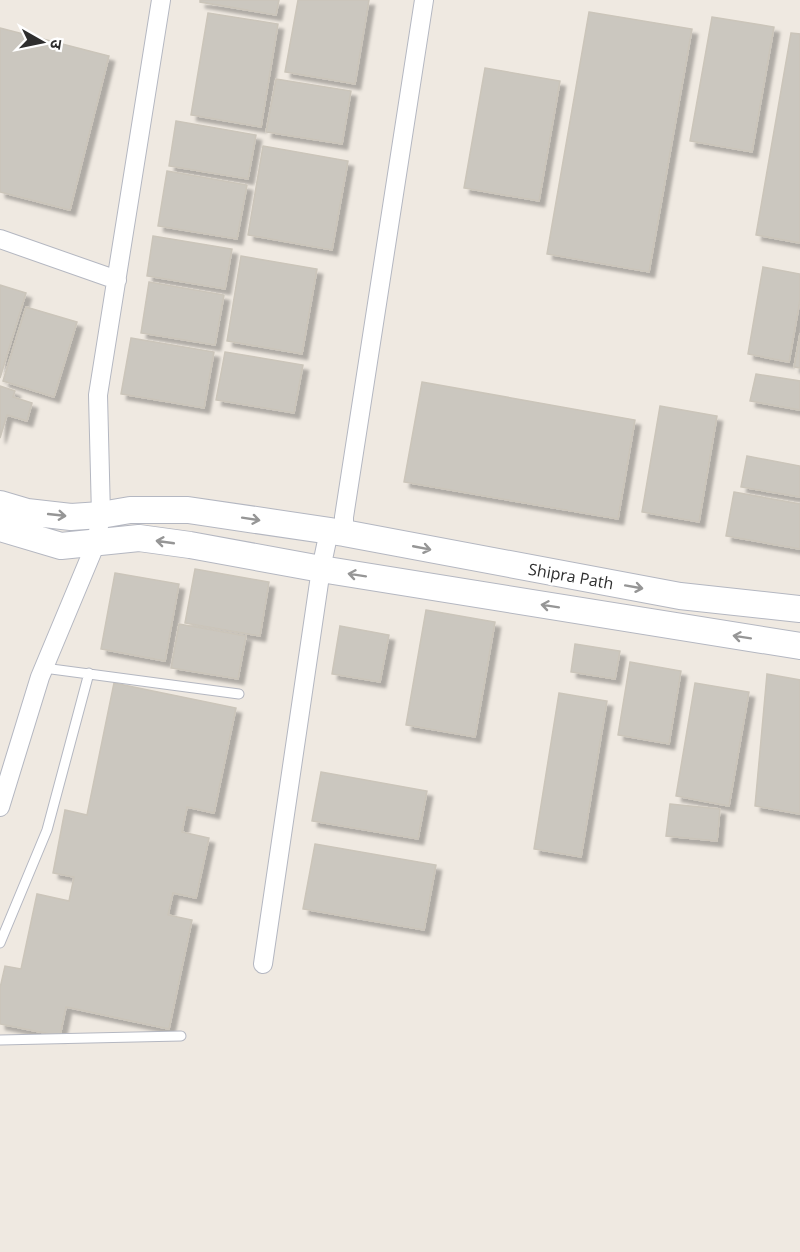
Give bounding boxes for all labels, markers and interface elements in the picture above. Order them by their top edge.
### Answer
north arrow [12,12,72,72]
text: उ [45,38,68,51]
one-way arrow [47,510,66,521]
one-way arrow [240,514,260,525]
one-way arrow [156,536,175,547]
one-way arrow [411,543,431,554]
street label: Shipra Path [527,558,615,594]
one-way arrow [348,570,368,581]
one-way arrow [624,582,643,593]
one-way arrow [540,601,560,612]
one-way arrow [733,631,753,642]

